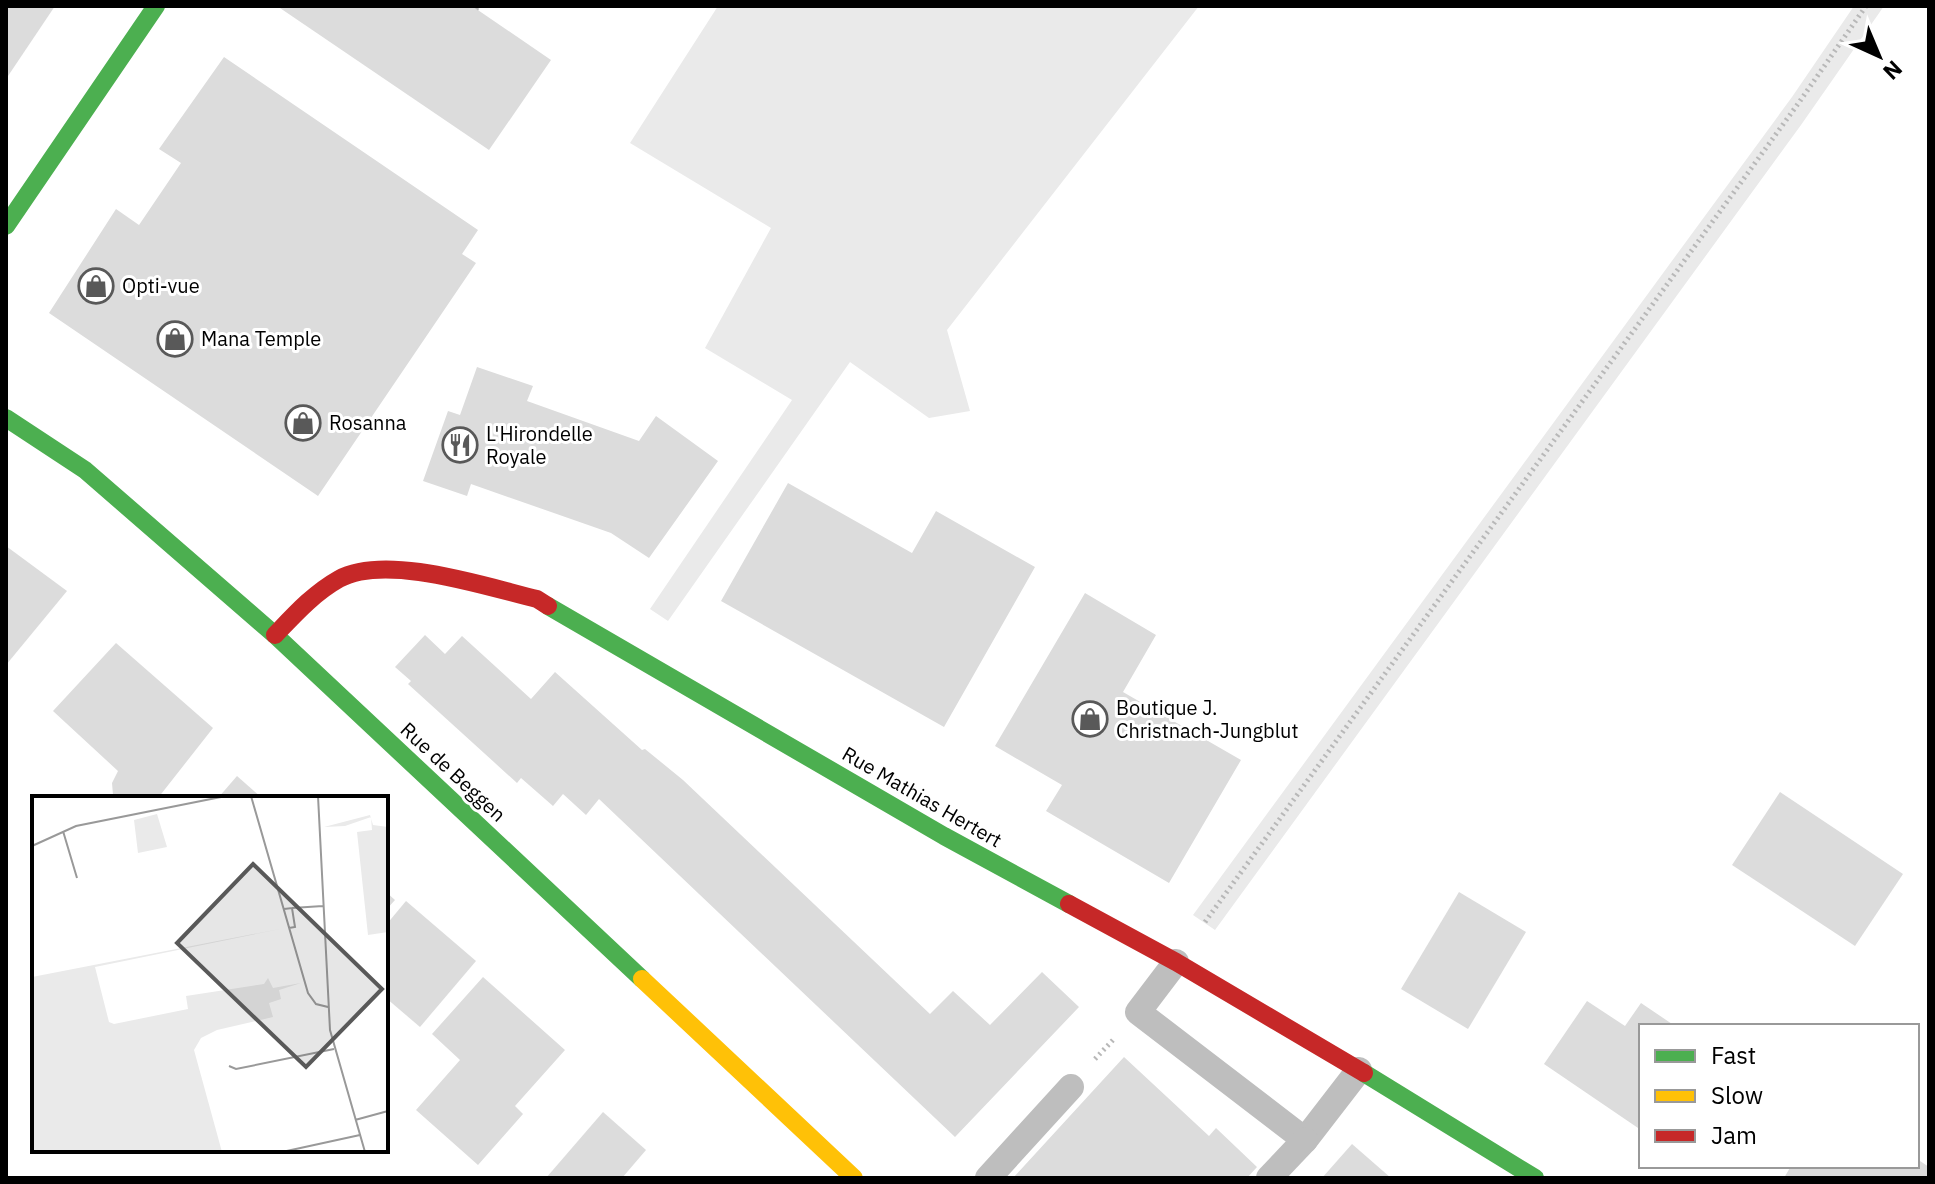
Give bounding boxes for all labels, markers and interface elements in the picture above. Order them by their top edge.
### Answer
north arrow [1839,16,1919,96]
text: N [1877,55,1909,87]
shop icon: Opti-vue [77,267,115,305]
place label: Opti-vue [122,272,200,299]
shop icon: Mana Temple [156,320,194,358]
place label: Mana Temple [201,325,321,352]
shop icon: Rosanna [284,404,322,442]
place label: Rosanna [329,409,407,436]
place label: L'Hirondelle Royale [486,420,593,470]
restaurant icon: L'Hirondelle Royale [441,426,479,464]
place label: Boutique J. Christnach-Jungblut [1116,694,1298,744]
shop icon: Boutique J. Christnach-Jungblut [1071,700,1109,738]
street label: Rue de Beggen [395,716,512,827]
street label: Rue Mathias Hertert [837,740,1007,853]
inset map [32,796,388,1152]
legend [1639,1024,1919,1168]
text: Fast [1711,1039,1756,1071]
text: Slow [1711,1079,1763,1111]
text: Jam [1711,1119,1757,1151]

